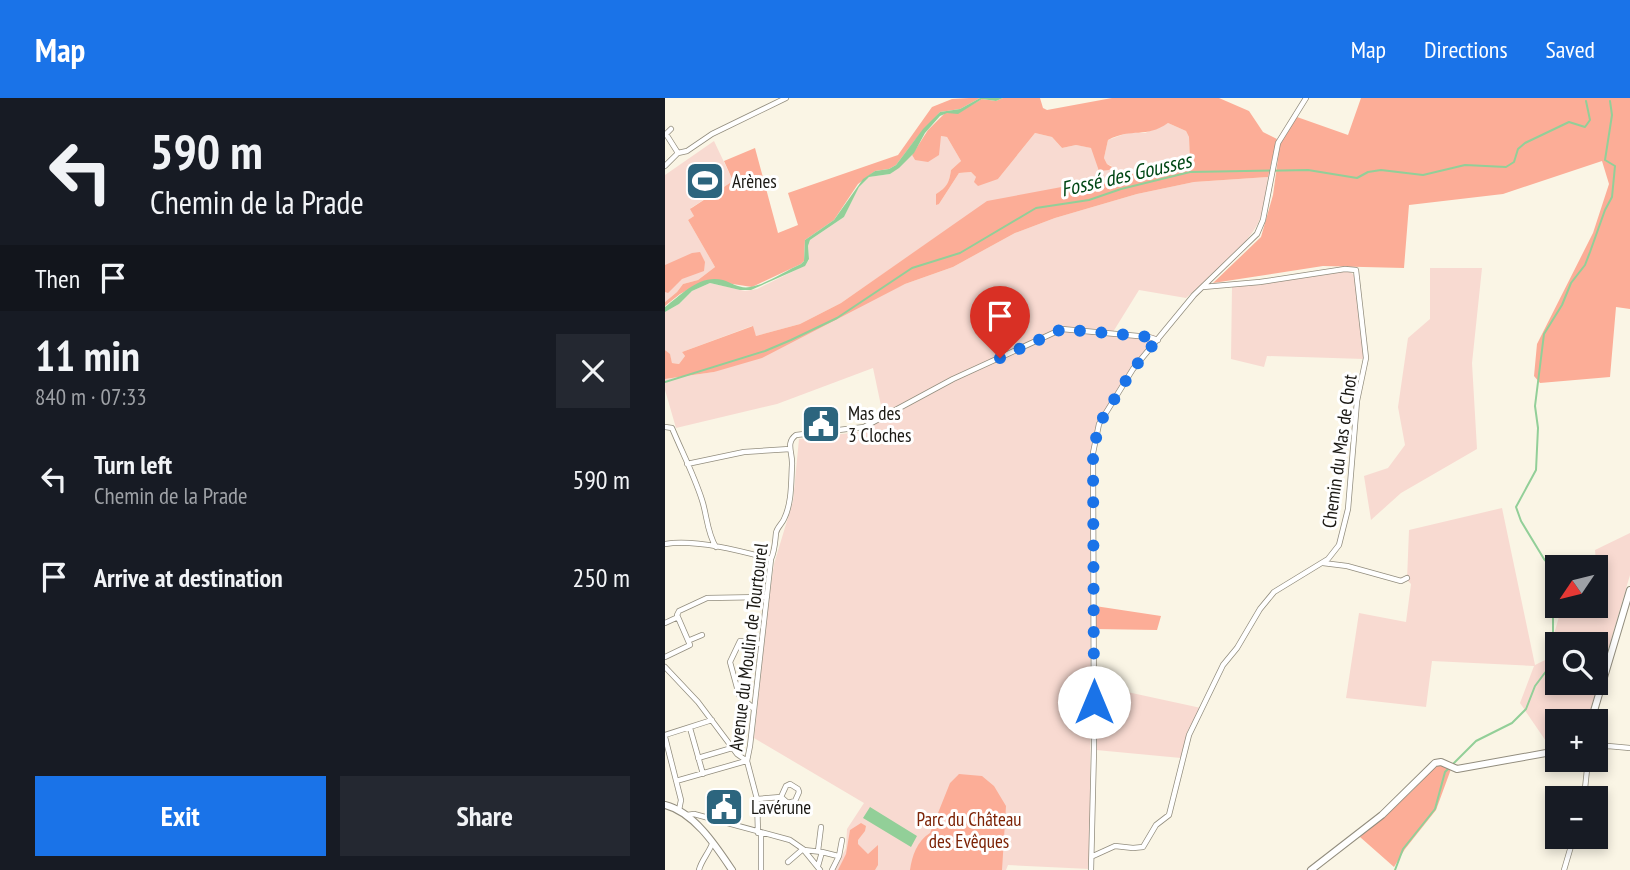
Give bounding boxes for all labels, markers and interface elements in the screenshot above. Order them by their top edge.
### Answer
text: Map [35,28,85,71]
text: Map [1351,34,1386,65]
text: Directions [1424,34,1508,65]
text: Saved [1546,34,1595,65]
text: 590 m [150,119,263,183]
icon: left [35,126,126,217]
water label: Fossé des Gousses [1058,146,1196,203]
sports icon: Arènes [684,160,726,202]
place label: Arènes [732,169,777,193]
text: Chemin de la Prade [150,181,364,223]
icon: arrive [94,259,132,297]
text: Then [35,262,80,295]
pin [970,286,1030,358]
icon: arrive [981,297,1019,335]
text: 11 min [35,328,140,383]
button: close [556,334,630,408]
street label: Chemin du Mas de Chot [1316,372,1362,529]
text: 840 m · 07:33 [35,382,147,411]
place label: Mas des 3 Cloches [848,401,911,447]
public building icon: Mas des 3 Cloches [800,403,842,445]
text: Turn left [94,448,172,481]
icon: left [35,460,73,498]
text: 590 m [572,463,630,496]
text: Chemin de la Prade [94,481,248,510]
street label: Avenue du Moulin de Tourtourel [723,541,773,752]
north arrow [1545,555,1608,618]
map controls [1545,555,1608,849]
icon: arrive [35,558,73,596]
text: Arrive at destination [94,561,283,594]
text: 250 m [572,561,630,594]
button: search [1545,632,1608,695]
position arrow [1057,665,1131,739]
button: + [1545,709,1608,772]
button: Exit [35,776,326,856]
button: Share [340,776,630,856]
public building icon: Lavérune [703,786,745,828]
button: − [1545,786,1608,849]
place label: Lavérune [751,795,811,819]
park label: Parc du Château des Evêques [916,807,1022,853]

